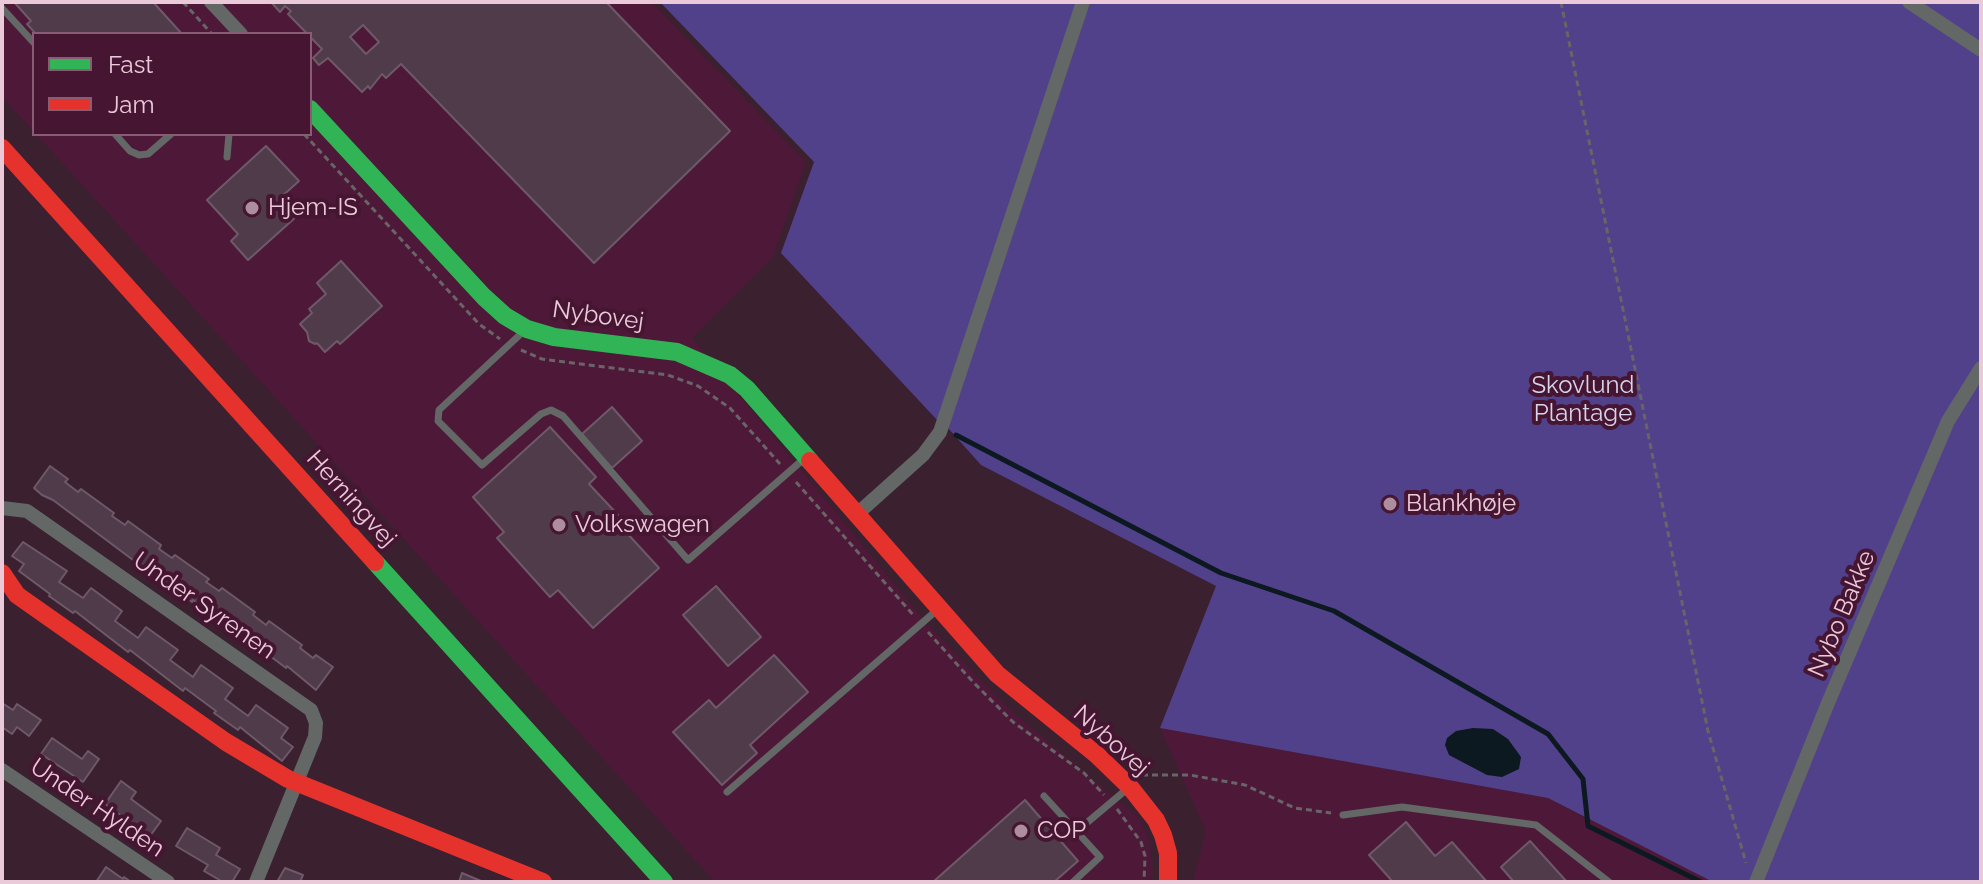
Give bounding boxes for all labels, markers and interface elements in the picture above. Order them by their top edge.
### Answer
legend [32,32,312,136]
text: Fast [108,50,153,79]
text: Jam [108,90,154,119]
place label: Hjem-IS [268,194,358,222]
marker: Hjem-IS [243,199,261,217]
street label: Nybovej [550,295,646,337]
park label: Skovlund Plantage [1532,372,1634,428]
street label: Herningvej [300,445,402,553]
place label: Blankhøje [1406,490,1516,518]
marker: Blankhøje [1381,495,1399,513]
place label: Volkswagen [575,511,710,539]
marker: Volkswagen [550,516,568,534]
street label: Under Syrenen [127,546,281,666]
street label: Nybo Bakke [1802,546,1882,682]
street label: Nybovej [1067,700,1155,782]
street label: Under Hylden [24,753,170,863]
place label: COP [1037,817,1086,845]
marker: COP [1012,822,1030,840]

